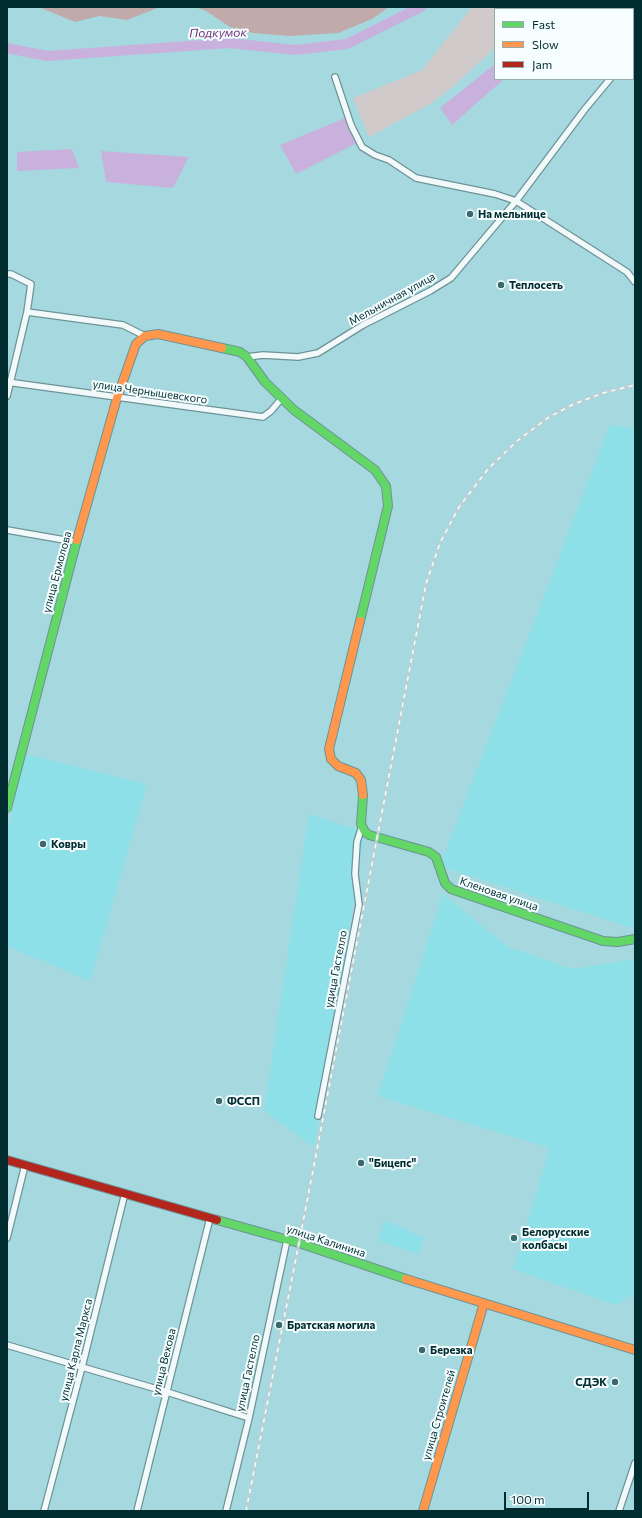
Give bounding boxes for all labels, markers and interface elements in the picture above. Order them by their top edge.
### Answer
legend [494,8,634,80]
text: Fast [532,17,555,31]
water label: Подкумок [189,25,247,41]
text: Slow [532,37,559,51]
text: Jam [532,57,552,71]
place label: На мельнице [478,207,546,221]
marker: На мельнице [465,209,475,219]
street label: Мельничная улица [347,270,437,328]
place label: Теплосеть [509,278,563,292]
marker: Теплосеть [496,280,506,290]
street label: улица Чернышевского [92,377,208,407]
street label: улица Ермолова [40,530,74,614]
place label: Ковры [51,837,86,851]
marker: Ковры [38,839,48,849]
street label: Кленовая улица [458,874,540,914]
street label: удица Гастелло [322,929,350,1009]
place label: ФССП [227,1094,260,1108]
marker: ФССП [214,1096,224,1106]
place label: "Бицепс" [369,1156,416,1170]
marker: "Бицепс" [356,1158,366,1168]
street label: улица Калинина [285,1222,367,1260]
place label: Белорусские колбасы [522,1225,589,1251]
marker: Белорусские колбасы [509,1233,519,1243]
street label: улица Карла Маркса [57,1297,95,1403]
place label: Братская могила [287,1318,375,1332]
marker: Братская могила [274,1320,284,1330]
street label: улица Вехова [149,1327,179,1397]
street label: улица Гастелло [233,1333,263,1413]
place label: Березка [430,1343,473,1357]
marker: Березка [417,1345,427,1355]
street label: улица Строителей [420,1368,458,1462]
place label: СДЭК [575,1375,607,1389]
marker: СДЭК [610,1377,620,1387]
scale bar [506,1484,591,1510]
text: 100 m [511,1492,545,1506]

